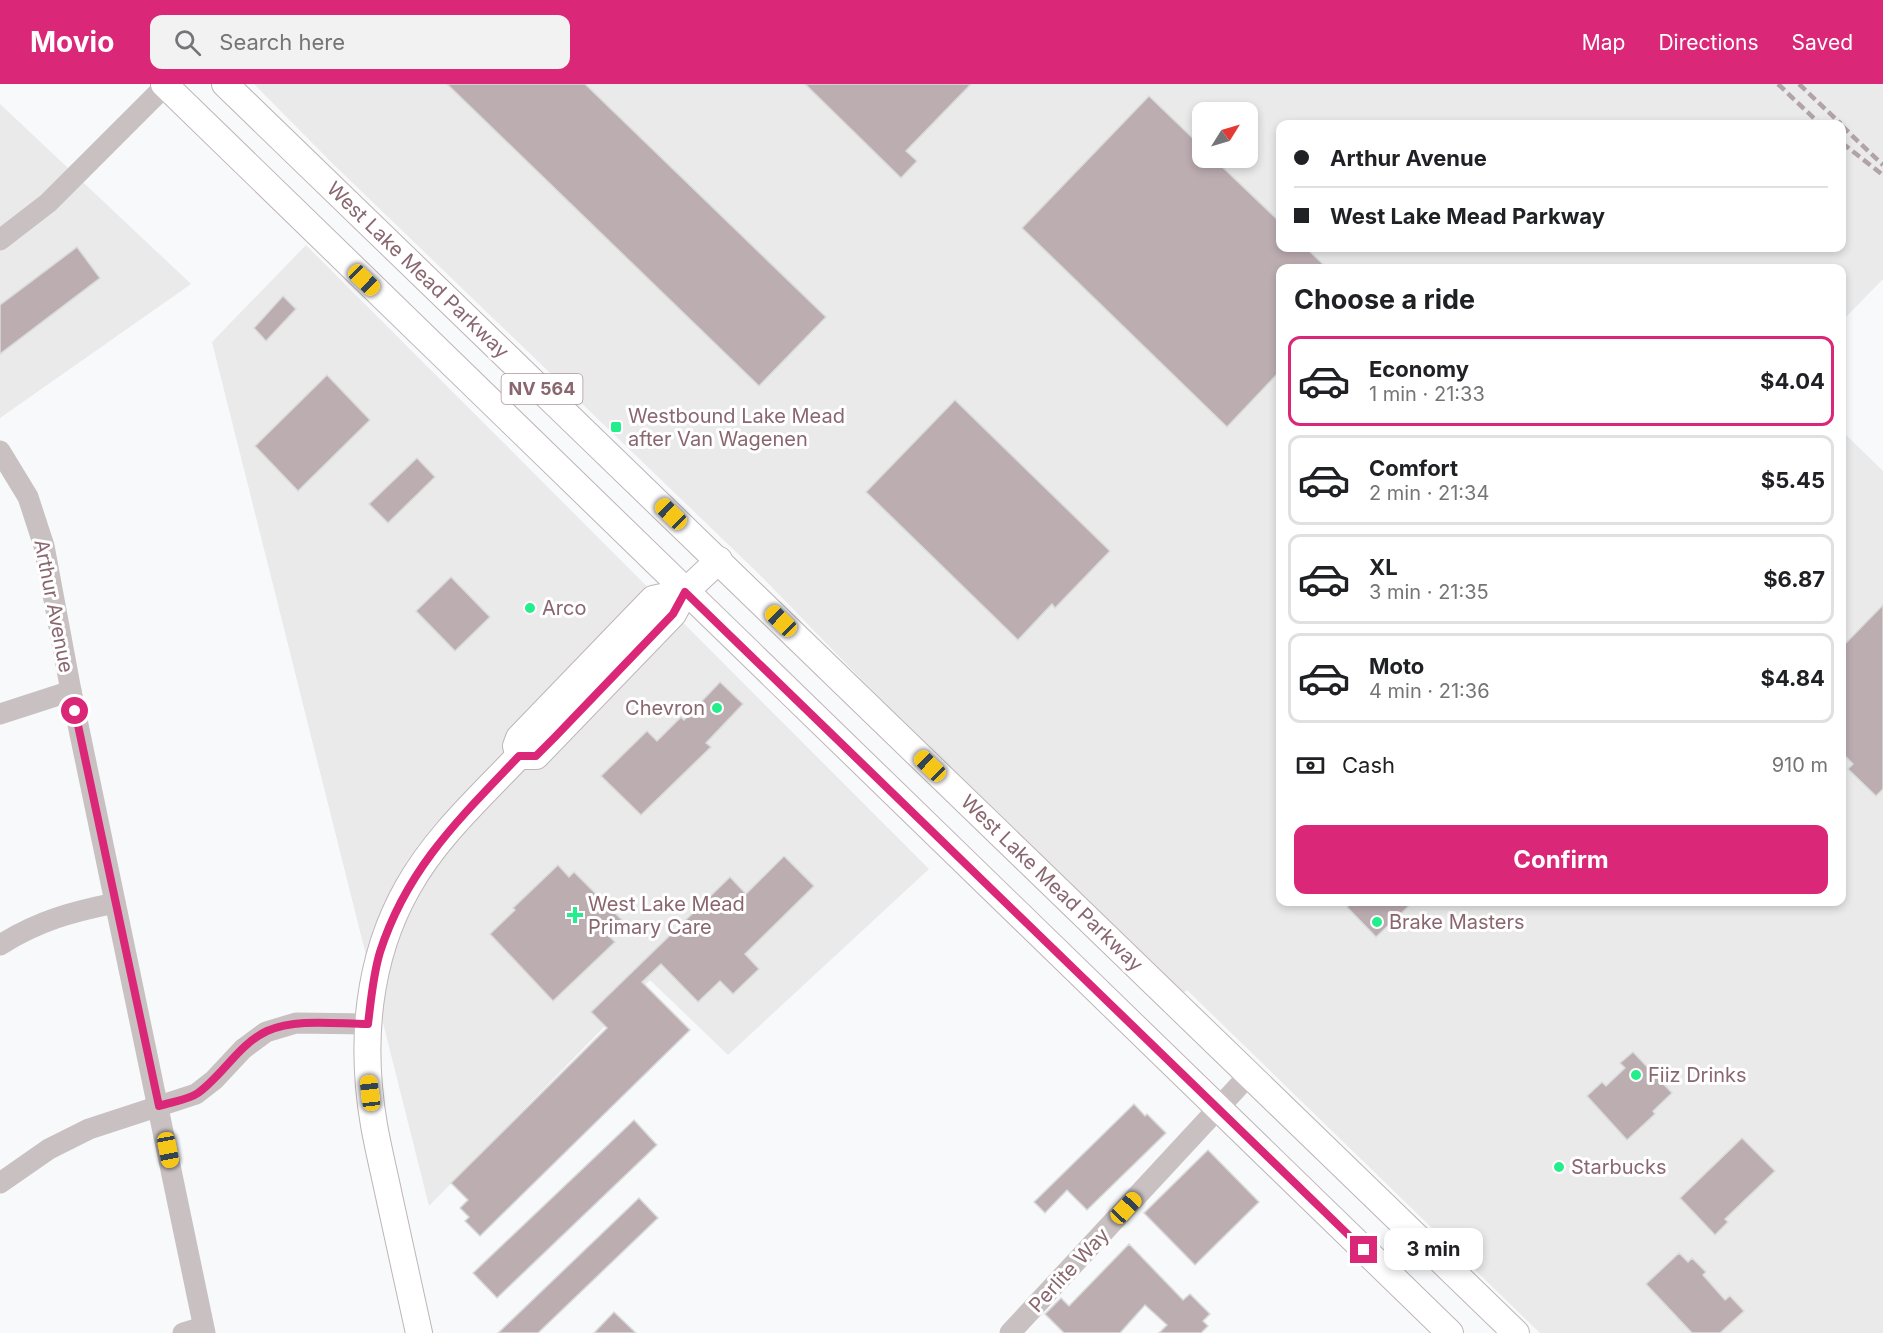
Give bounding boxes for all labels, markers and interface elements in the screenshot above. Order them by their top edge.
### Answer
search box [150,15,570,69]
text: Movio [30,25,114,59]
icon: search [171,26,204,59]
text: Search here [219,29,345,55]
text: Map [1582,30,1625,55]
text: Directions [1658,30,1759,55]
text: Saved [1792,30,1853,55]
north arrow [1192,102,1258,168]
map controls [1192,102,1258,168]
text: Arthur Avenue [1330,145,1487,171]
street label: West Lake Mead Parkway [322,177,514,363]
text: West Lake Mead Parkway [1330,203,1605,229]
car [345,261,383,299]
text: Choose a ride [1294,283,1475,316]
icon: car [1297,354,1351,408]
text: Economy [1369,356,1469,382]
text: $4.04 [1760,368,1825,394]
road number: NV 564 [502,374,582,404]
text: 1 min · 21:33 [1369,382,1485,406]
place label: Westbound Lake Mead after Van Wagenen [628,404,845,451]
marker: Westbound Lake Mead after Van Wagenen [609,420,623,434]
icon: car [1297,453,1351,507]
text: Comfort [1369,455,1458,481]
text: $5.45 [1761,467,1825,493]
text: 2 min · 21:34 [1369,481,1489,505]
car [652,495,690,533]
street label: Arthur Avenue [29,537,79,675]
icon: car [1297,552,1351,606]
text: XL [1369,554,1398,580]
text: $6.87 [1763,566,1825,592]
text: 3 min · 21:35 [1369,580,1489,604]
place label: Arco [542,596,586,620]
marker: Arco [523,601,537,615]
car [762,602,800,640]
icon: car [1297,651,1351,705]
text: Moto [1369,653,1424,679]
text: $4.84 [1761,665,1825,691]
text: 4 min · 21:36 [1369,679,1490,703]
place label: Chevron [625,696,705,720]
route start [61,697,88,724]
marker: Chevron [710,701,724,715]
car [911,747,949,785]
icon: cash [1294,749,1327,782]
text: Cash [1342,752,1395,778]
text: 910 m [1772,753,1828,777]
street label: West Lake Mead Parkway [956,790,1148,976]
button: Confirm [1294,825,1828,894]
place label: West Lake Mead Primary Care [588,892,745,939]
marker: West Lake Mead Primary Care [566,906,584,924]
place label: Brake Masters [1389,910,1525,934]
marker: Brake Masters [1370,915,1384,929]
place label: Fiiz Drinks [1648,1063,1747,1087]
marker: Fiiz Drinks [1629,1068,1643,1082]
car [359,1074,381,1112]
car [156,1131,180,1169]
place label: Starbucks [1571,1155,1667,1179]
marker: Starbucks [1552,1160,1566,1174]
car [1107,1189,1145,1227]
street label: Perlite Way [1024,1223,1114,1317]
callout: 3 min [1385,1229,1484,1271]
route end [1350,1236,1377,1263]
text: 3 min [1407,1237,1460,1261]

